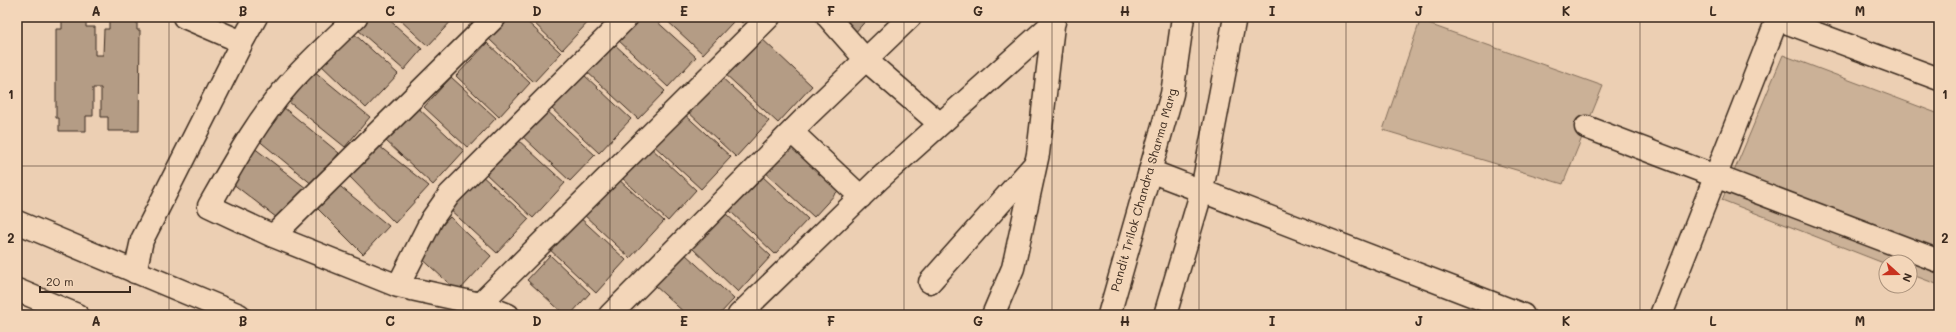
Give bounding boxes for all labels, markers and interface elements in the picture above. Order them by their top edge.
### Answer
text: A [91,2,101,19]
text: B [239,2,248,19]
text: C [385,2,395,19]
text: D [532,2,542,19]
text: E [680,2,688,19]
text: F [827,2,835,19]
text: G [973,2,983,19]
text: H [1120,2,1130,19]
text: I [1269,2,1276,19]
text: J [1415,2,1423,19]
text: K [1562,2,1571,19]
text: L [1709,2,1717,19]
text: M [1855,2,1865,19]
text: 1 [8,85,14,102]
text: 1 [1942,85,1948,102]
street label: Pandit Trilok Chandra Sharma Marg [1106,86,1180,293]
text: 2 [7,229,15,246]
text: 2 [1941,229,1949,246]
north arrow [1878,254,1918,294]
scale bar [40,268,130,294]
text: N [1899,271,1916,284]
text: 20 m [46,273,74,289]
text: A [91,312,101,329]
text: B [239,312,248,329]
text: C [385,312,395,329]
text: D [532,312,542,329]
text: E [680,312,688,329]
text: F [827,312,835,329]
text: G [973,312,983,329]
text: H [1120,312,1130,329]
text: I [1269,312,1276,329]
text: J [1415,312,1423,329]
text: K [1562,312,1571,329]
text: L [1709,312,1717,329]
text: M [1855,312,1865,329]

